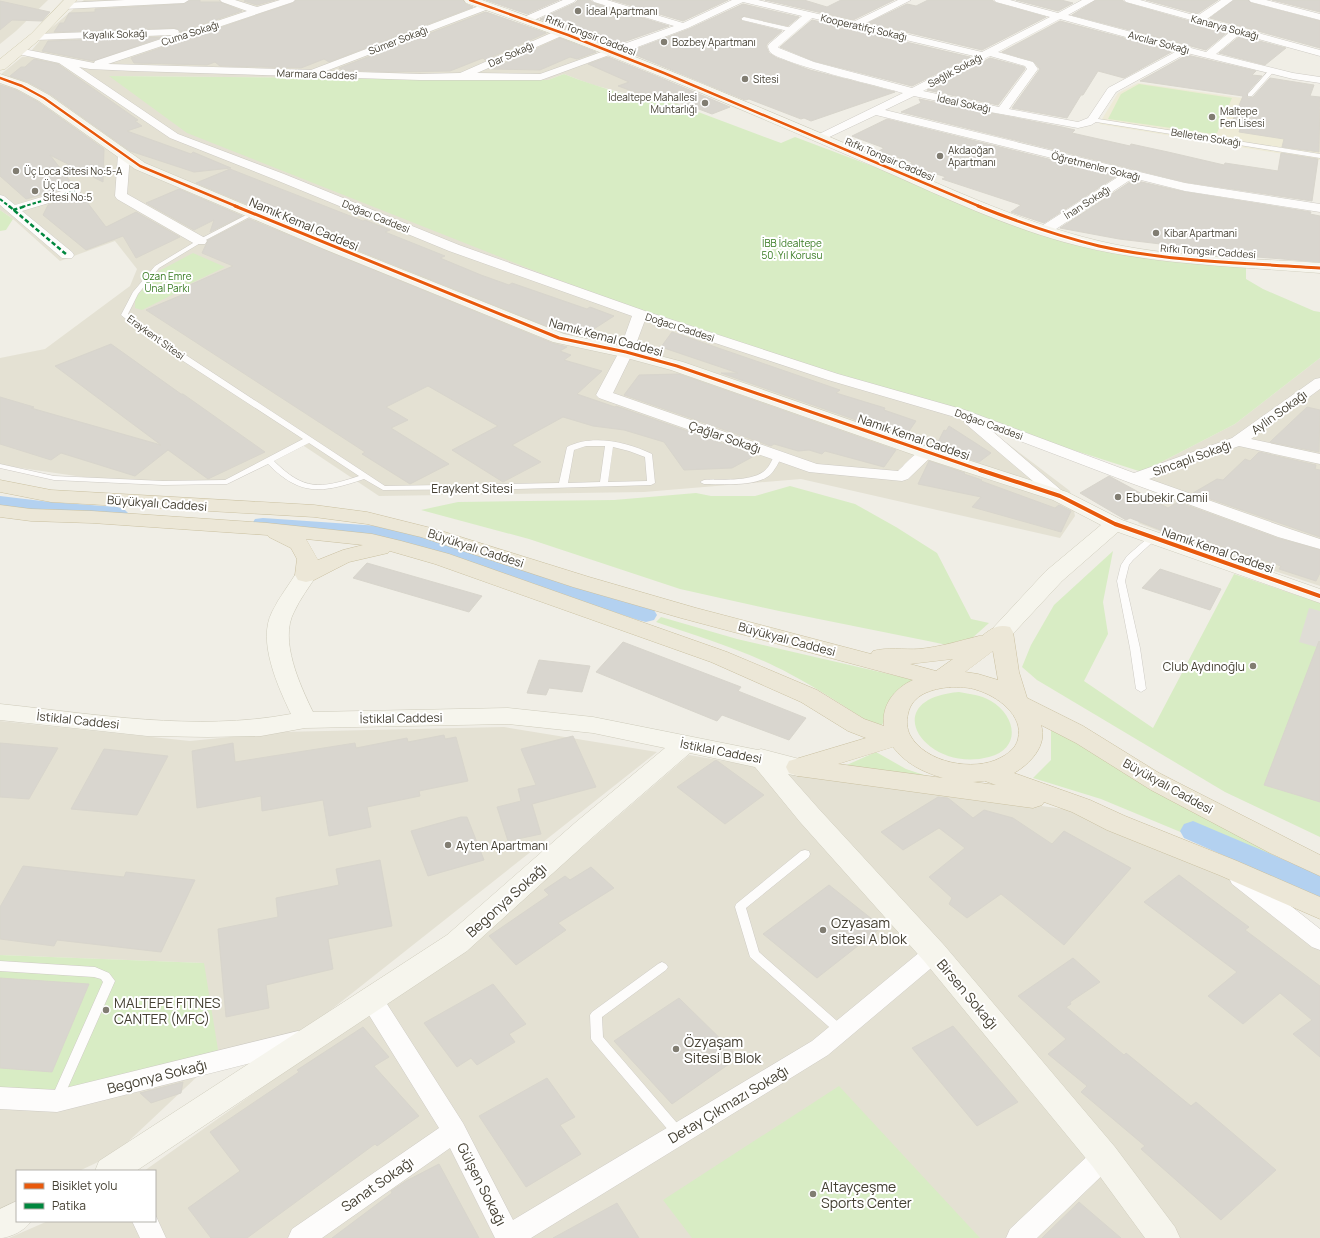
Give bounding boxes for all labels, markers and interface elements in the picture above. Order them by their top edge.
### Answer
place label: İdeal Apartmanı [586,4,658,18]
marker: İdeal Apartmanı [573,6,583,16]
street label: Kooperatifçi Sokağı [819,10,909,44]
street label: Rıfkı Tongsir Caddesi [544,11,638,59]
street label: Kanarya Sokağı [1189,11,1261,43]
street label: Cuma Sokağı [159,17,221,49]
street label: Sümer Sokağı [366,22,430,58]
street label: Kayalık Sokağı [83,26,147,42]
street label: Avcılar Sokağı [1127,27,1191,57]
place label: Bozbey Apartmanı [672,35,756,49]
marker: Bozbey Apartmanı [659,37,669,47]
street label: Dar Sokağı [486,38,536,70]
street label: Sağlık Sokağı [925,50,985,90]
street label: Marmara Caddesi [276,66,358,82]
place label: Sitesi [753,72,779,86]
marker: Sitesi [740,74,750,84]
place label: İdealtepe Mahallesi Muhtarlığı [608,90,697,116]
street label: İdeal Sokağı [936,90,992,116]
marker: İdealtepe Mahallesi Muhtarlığı [700,98,710,108]
place label: Maltepe Fen Lisesi [1220,104,1265,130]
marker: Maltepe Fen Lisesi [1207,112,1217,122]
street label: Belleten Sokağı [1170,125,1242,149]
street label: Rıfkı Tongsir Caddesi [843,134,937,184]
place label: Akdaoğan Apartmanı [948,143,996,169]
street label: Öğretmenler Sokağı [1050,148,1142,184]
marker: Akdaoğan Apartmanı [935,151,945,161]
place label: Üç Loca Sitesi No:5-A [24,164,123,178]
marker: Üç Loca Sitesi No:5-A [11,166,21,176]
place label: Üç Loca Sitesi No:5 [43,178,92,204]
street label: İnan Sokağı [1061,182,1113,222]
marker: Üç Loca Sitesi No:5 [30,186,40,196]
street label: Namık Kemal Caddesi [247,193,361,255]
street label: Doğacı Caddesi [340,196,412,236]
place label: Kibar Apartmani [1164,226,1237,240]
marker: Kibar Apartmani [1151,228,1161,238]
park label: İBB İdealtepe 50. Yıl Korusu [762,236,822,262]
street label: Rıfkı Tongsir Caddesi [1160,241,1256,261]
park label: Ozan Emre Ünal Parkı [142,269,192,295]
street label: Doğacı Caddesi [644,309,716,345]
street label: Eraykent Sitesi [124,311,188,363]
street label: Namık Kemal Caddesi [547,314,665,360]
street label: Aylin Sokağı [1248,386,1310,438]
street label: Doğacı Caddesi [953,405,1025,443]
street label: Namık Kemal Caddesi [856,410,972,464]
street label: Çağlar Sokağı [687,417,763,457]
street label: Sincaplı Sokağı [1150,436,1234,480]
street label: Eraykent Sitesi [431,480,513,497]
place label: Ebubekir Camii [1126,489,1208,506]
street label: Büyükyalı Caddesi [106,491,208,515]
marker: Ebubekir Camii [1113,492,1123,502]
street label: Namık Kemal Caddesi [1160,523,1276,577]
street label: Büyükyalı Caddesi [426,524,526,572]
street label: Büyükyalı Caddesi [736,618,838,660]
place label: Club Aydınoğlu [1163,658,1245,675]
marker: Club Aydınoğlu [1248,661,1258,671]
street label: İstiklal Caddesi [36,707,120,733]
street label: İstiklal Caddesi [359,709,443,727]
street label: İstiklal Caddesi [679,735,763,767]
street label: Büyükyalı Caddesi [1120,754,1216,818]
place label: Ayten Apartmanı [456,837,548,854]
marker: Ayten Apartmanı [443,840,453,850]
street label: Begonya Sokağı [462,859,550,941]
place label: Ozyasam sitesi A blok [831,913,908,948]
marker: Ozyasam sitesi A blok [818,925,828,935]
street label: Birsen Sokağı [933,955,1003,1033]
place label: MALTEPE FITNES CANTER (MFC) [114,993,221,1028]
marker: MALTEPE FITNES CANTER (MFC) [101,1005,111,1015]
place label: Özyaşam Sitesi B Blok [684,1032,762,1067]
marker: Özyaşam Sitesi B Blok [671,1044,681,1054]
street label: Begonya Sokağı [105,1054,209,1098]
street label: Detay Çıkmazı Sokağı [664,1061,792,1147]
street label: Gülşen Sokağı [453,1139,511,1229]
street label: Sanat Sokağı [337,1152,417,1216]
legend [16,1170,156,1222]
text: Bisiklet yolu [52,1177,117,1194]
place label: Altayçeşme Sports Center [821,1177,912,1212]
marker: Altayçeşme Sports Center [808,1189,818,1199]
text: Patika [52,1197,86,1214]

